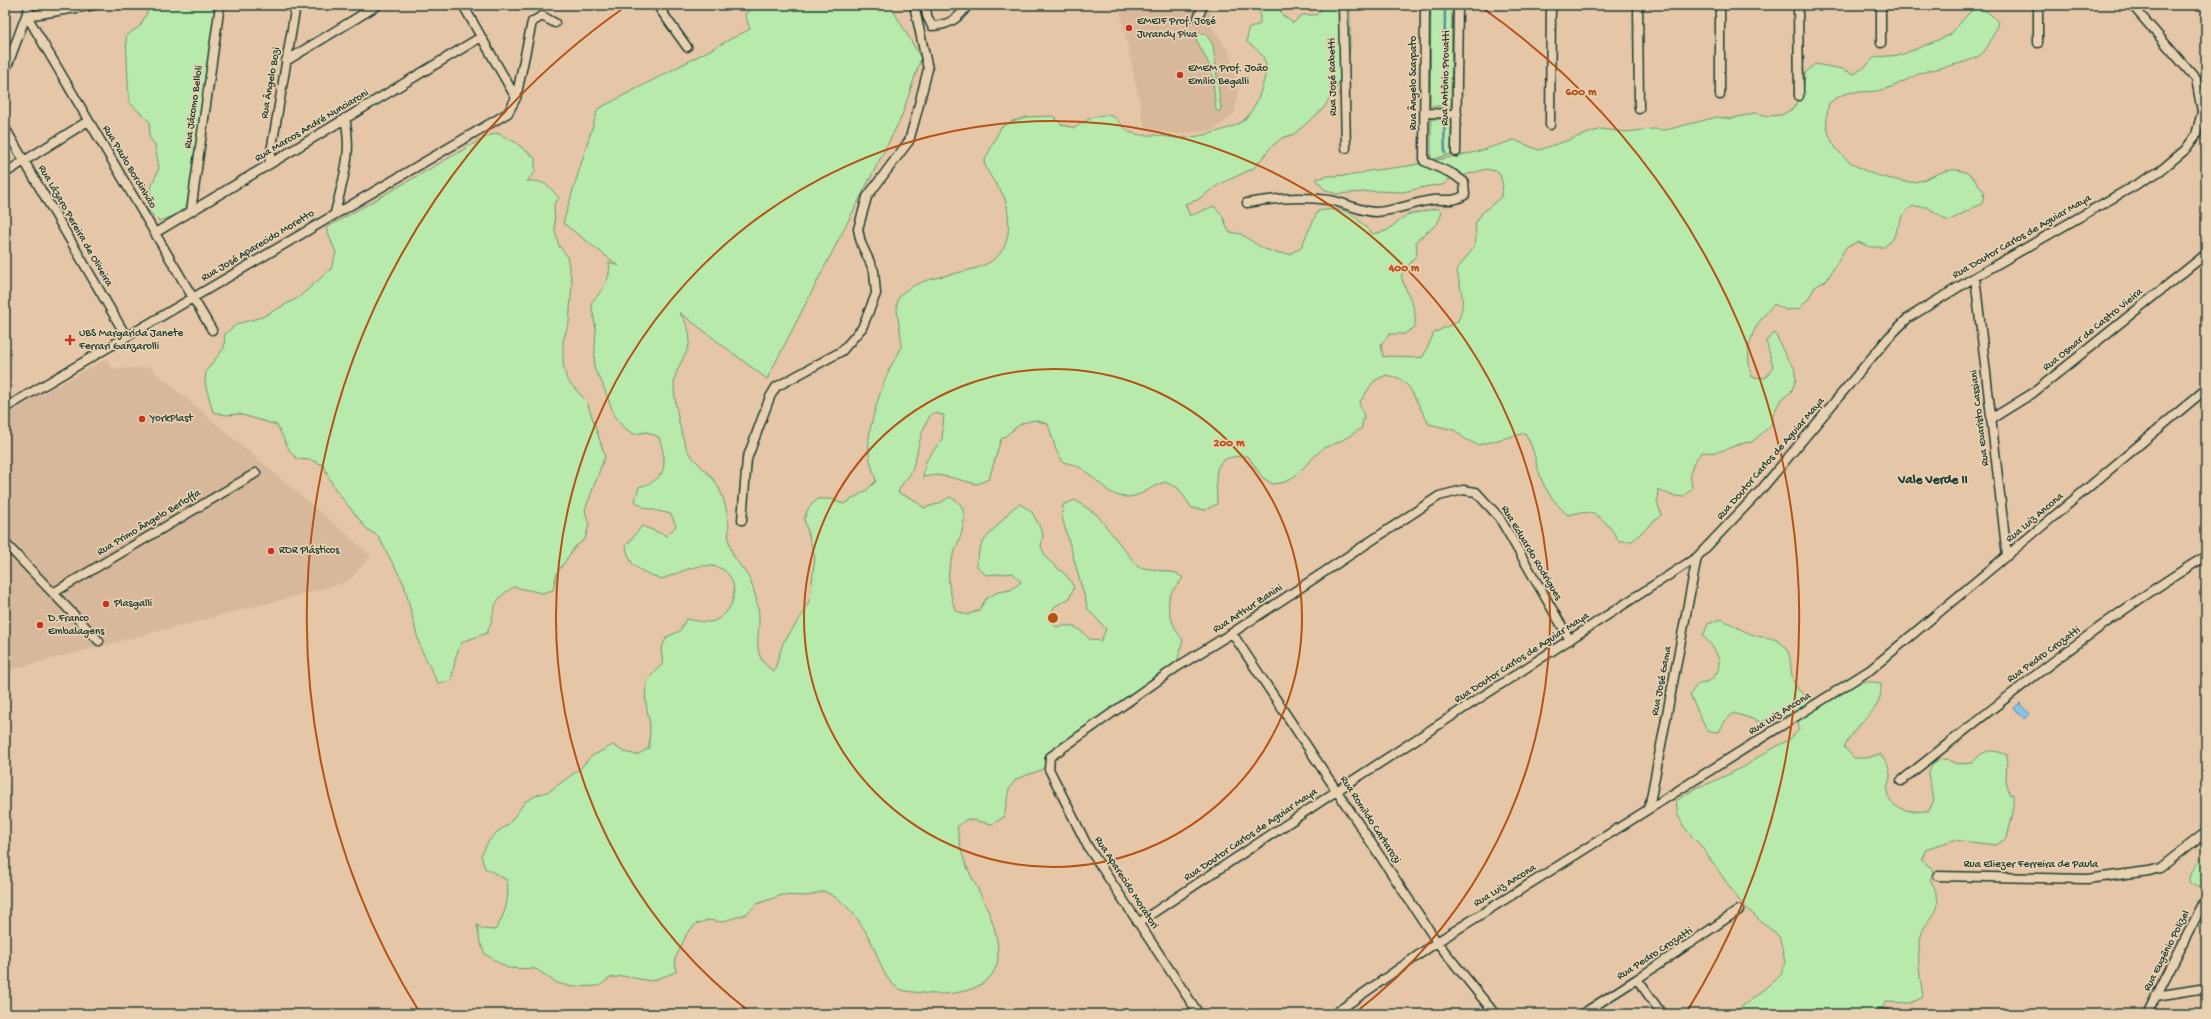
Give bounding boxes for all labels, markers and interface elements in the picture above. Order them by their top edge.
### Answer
place label: EMEIF Prof. José Jurandy Piva [1137,15,1216,41]
marker: EMEIF Prof. José Jurandy Piva [1124,23,1134,33]
street label: Rua Antônio Provatti [1439,30,1453,126]
street label: Rua Ângelo Scarpato [1407,35,1420,130]
street label: Rua José Rabetti [1326,38,1340,116]
street label: Rua Ângelo Bozi [258,46,283,120]
place label: EMEM Prof. João Emilio Begalli [1188,62,1268,88]
street label: Rua Jácomo Belloli [182,65,206,149]
marker: EMEM Prof. João Emilio Begalli [1175,70,1185,80]
text: 600 m [1565,86,1597,100]
street label: Rua Marcos André Nunciaroni [253,87,371,165]
street label: Rua Paulo Bordinhão [99,123,159,211]
street label: Rua Lázaro Pereira de Oliveira [35,163,115,290]
street label: Rua Doutor Carlos de Aguiar Maya [1951,192,2094,282]
street label: Rua José Aparecido Moretto [199,207,317,285]
text: 400 m [1388,262,1420,276]
street label: Rua Osmar de Castro Vieira [2041,285,2146,374]
place label: UBS Margarida Janete Ferrari Ganzarolli [78,328,183,353]
marker: UBS Margarida Janete Ferrari Ganzarolli [64,334,76,346]
street label: Rua Evaristo Cassiani [1968,369,1992,467]
street label: Rua Doutor Carlos de Aguiar Maya [1715,395,1828,523]
place label: YorkPlast [149,413,194,425]
marker: YorkPlast [137,414,147,424]
text: 200 m [1214,437,1245,451]
district label: Vale Verde II [1897,473,1968,488]
street label: Rua Primo Ângelo Berloffa [95,486,204,559]
street label: Rua Luiz Ancona [2004,490,2067,545]
street label: Rua Eduardo Rodrigues [1498,504,1564,603]
place label: RDR Plásticos [279,545,340,557]
marker: RDR Plásticos [266,546,276,556]
street label: Rua Arthur Zanini [1211,582,1285,636]
place label: Plasgalli [113,598,152,610]
marker: Plasgalli [101,599,111,609]
street label: Rua Doutor Carlos de Aguiar Maya [1452,609,1592,706]
centre of rings [1046,611,1060,625]
place label: D.Franco Embalagens [47,613,105,638]
marker: D.Franco Embalagens [35,620,45,630]
street label: Rua Pedro Crozatti [2005,624,2083,686]
street label: Rua José Gama [1649,644,1675,717]
street label: Rua Luiz Ancona [1747,690,1814,738]
street label: Rua Romildo Cartarozi [1337,774,1403,866]
street label: Rua Doutor Carlos de Aguiar Maya [1182,785,1321,884]
street label: Rua Aparecido Moratori [1092,834,1160,932]
street label: Rua Eliezer Ferreira de Paula [1964,859,2099,871]
street label: Rua Luiz Ancona [1472,862,1539,910]
street label: Rua Eugênio Polizel [2141,908,2193,993]
street label: Rua Pedro Crozatti [1615,925,1695,983]

